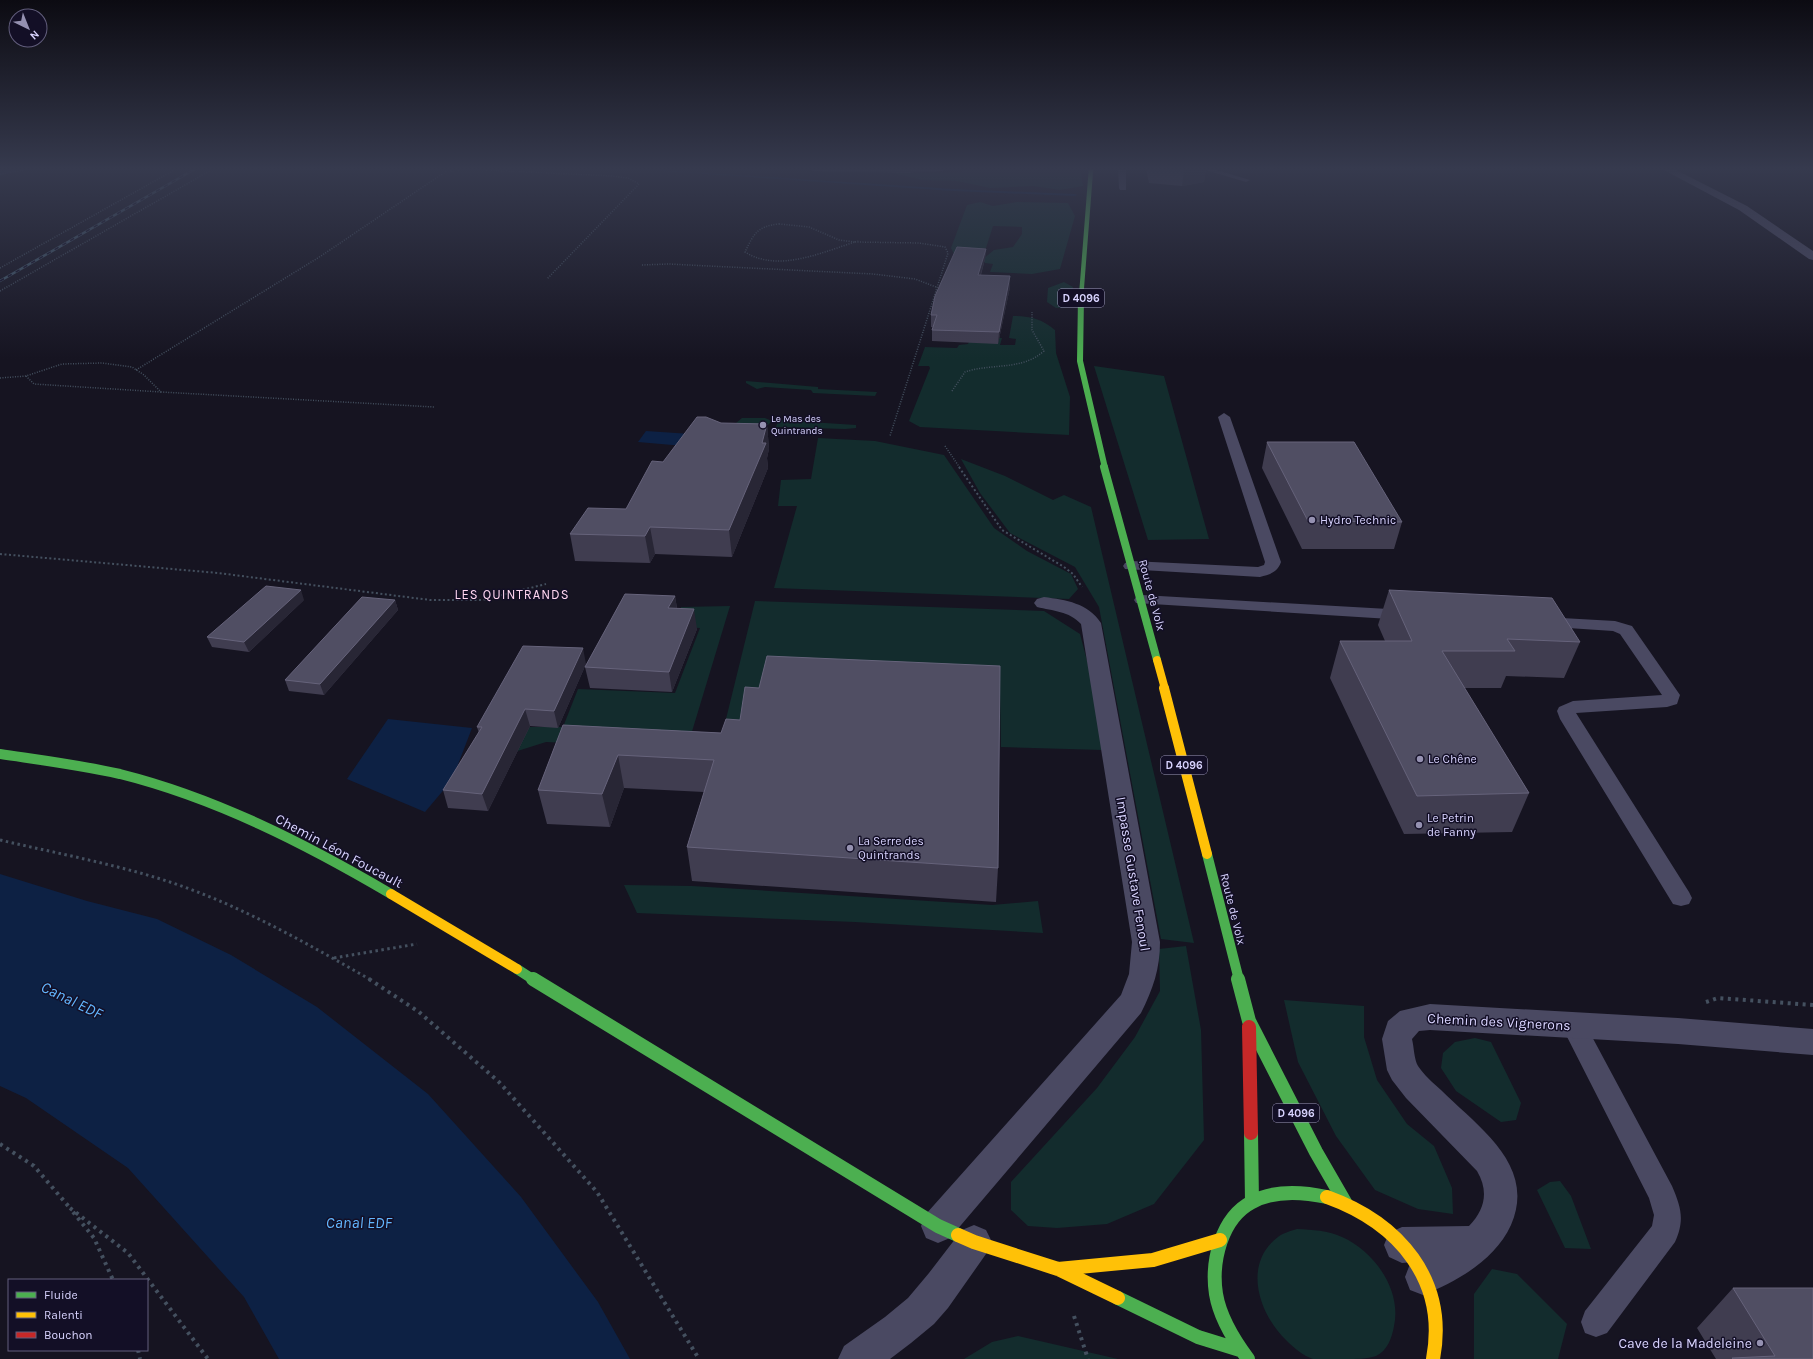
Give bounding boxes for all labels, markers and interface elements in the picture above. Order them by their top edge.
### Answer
north arrow [8,8,48,48]
text: N [27,28,42,42]
road number: D 4096 [1058,289,1104,307]
place label: Le Mas des Quintrands [771,413,823,437]
marker: Le Mas des Quintrands [758,420,768,430]
place label: Hydro Technic [1320,513,1396,527]
marker: Hydro Technic [1307,515,1317,525]
street label: Route de Volx [1136,558,1168,632]
district label: LES QUINTRANDS [454,587,570,602]
place label: Le Chêne [1428,752,1477,766]
marker: Le Chêne [1415,754,1425,764]
road number: D 4096 [1161,756,1207,774]
street label: Impasse Gustave Fenoul [1112,796,1154,952]
street label: Chemin Léon Foucault [272,810,406,892]
place label: Le Petrin de Fanny [1427,811,1476,839]
marker: Le Petrin de Fanny [1414,820,1424,830]
place label: La Serre des Quintrands [858,834,924,862]
marker: La Serre des Quintrands [845,843,855,853]
street label: Route de Volx [1217,872,1249,946]
water label: Canal EDF [38,977,106,1023]
street label: Chemin des Vignerons [1427,1010,1571,1034]
road number: D 4096 [1273,1104,1319,1122]
water label: Canal EDF [326,1213,393,1232]
legend [8,1279,148,1351]
text: Fluide [44,1288,78,1302]
text: Ralenti [44,1308,83,1322]
text: Bouchon [44,1328,93,1342]
place label: Cave de la Madeleine [1618,1335,1752,1352]
marker: Cave de la Madeleine [1755,1338,1765,1348]

